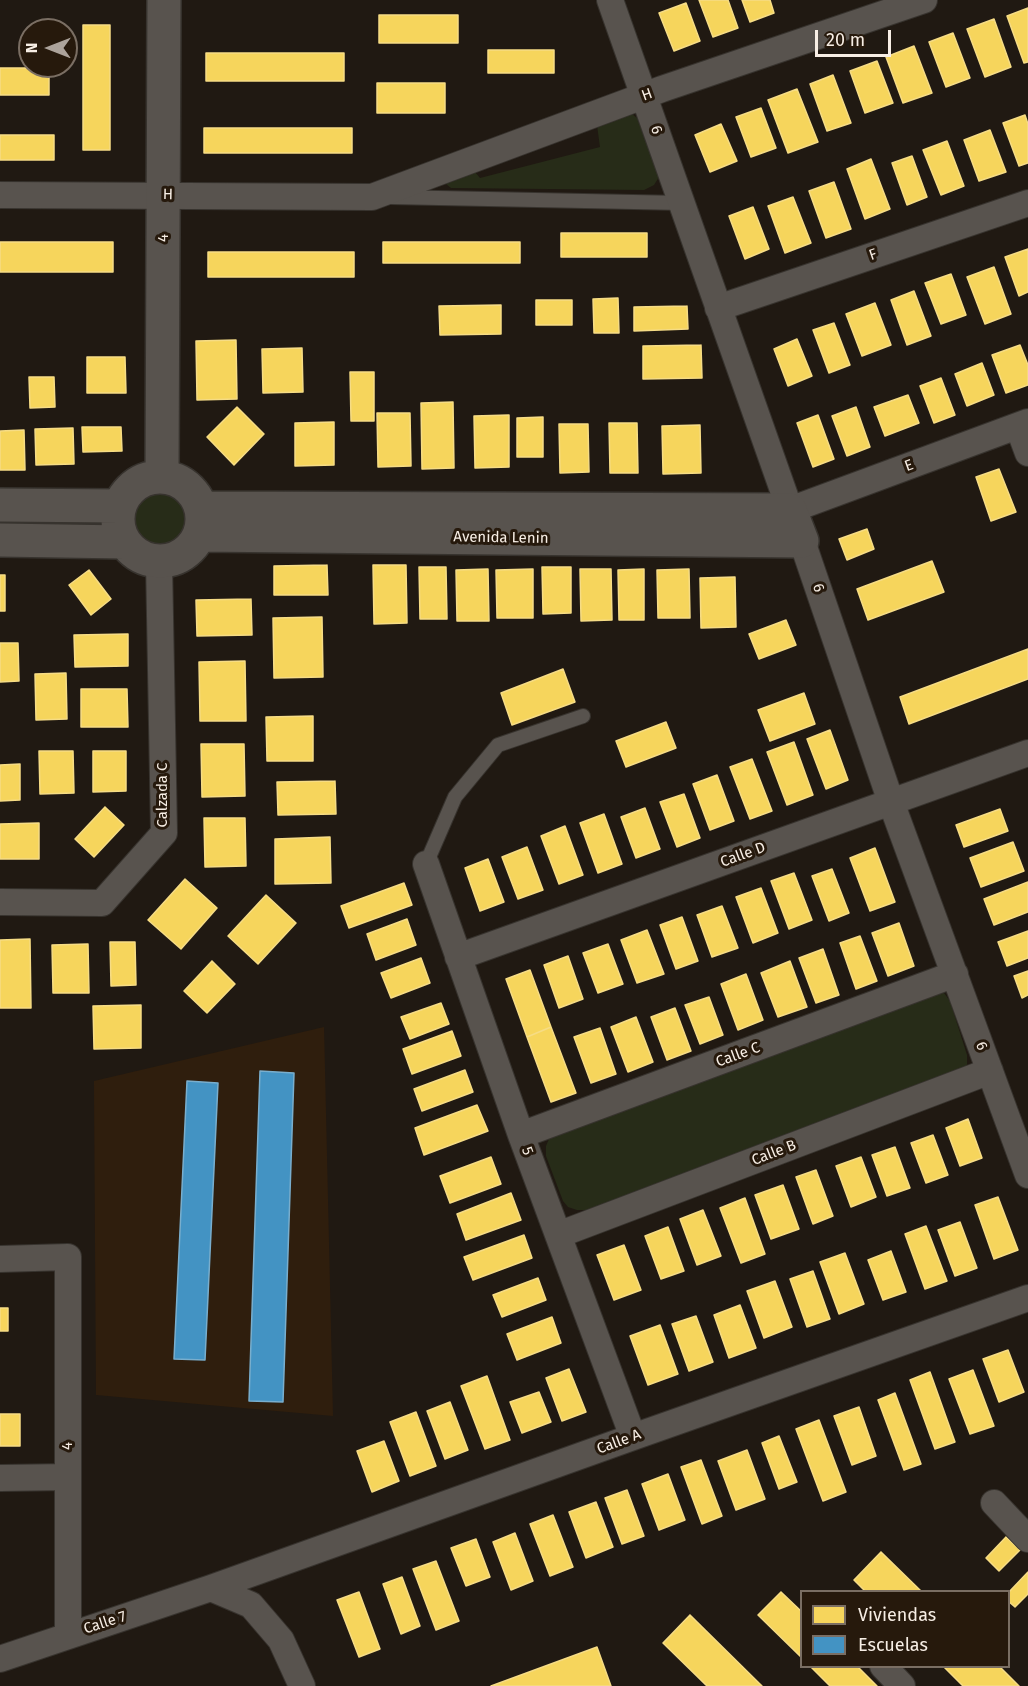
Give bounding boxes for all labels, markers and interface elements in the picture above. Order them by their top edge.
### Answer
north arrow [18,18,78,78]
scale bar [818,18,894,56]
text: 20 m [826,29,865,51]
text: N [22,43,41,53]
street label: H [639,85,655,105]
street label: 6 [646,123,666,137]
street label: H [163,186,173,204]
street label: 4 [155,234,173,242]
street label: F [867,245,879,265]
street label: E [902,456,916,476]
street label: Avenida Lenin [453,528,549,548]
street label: 6 [808,581,828,595]
street label: Calzada C [154,763,172,827]
street label: Calle D [718,839,768,871]
street label: Calle C [714,1039,762,1071]
street label: 6 [971,1039,991,1053]
street label: Calle B [749,1136,799,1170]
street label: 5 [517,1144,537,1158]
street label: Calle A [594,1426,644,1458]
street label: 4 [59,1442,77,1450]
legend [800,1590,1010,1668]
text: Viviendas [858,1604,936,1626]
street label: Calle 7 [81,1608,129,1638]
text: Escuelas [858,1634,928,1656]

